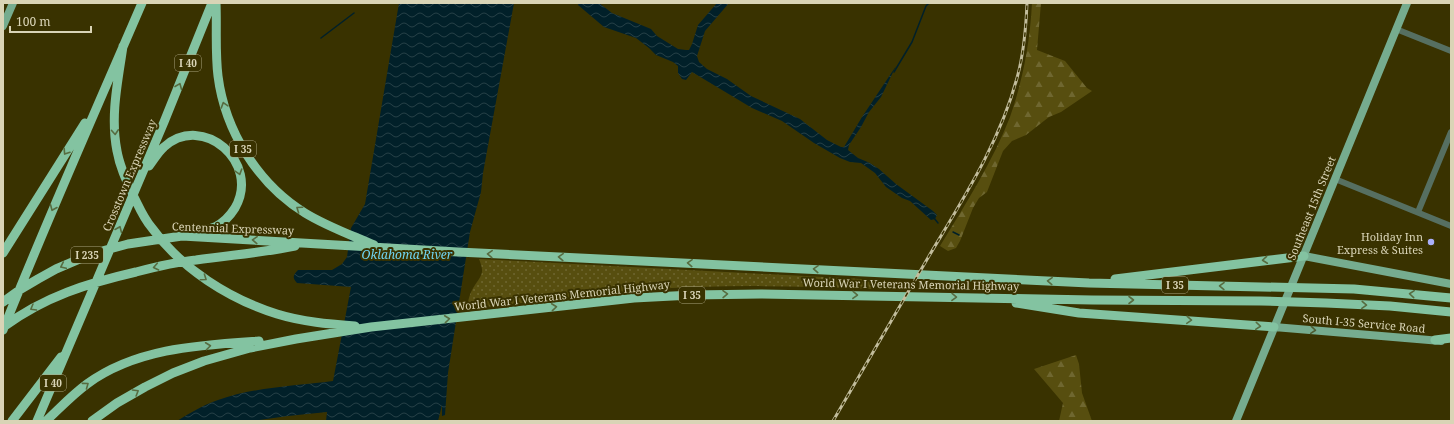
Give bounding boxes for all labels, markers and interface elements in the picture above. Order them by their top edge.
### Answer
scale bar [10,8,91,34]
text: 100 m [16,13,51,30]
road number: I 40 [175,55,201,71]
one-way arrow [174,83,182,90]
one-way arrow [220,102,229,109]
street label: Crosstown Expressway [99,116,160,233]
one-way arrow [110,129,119,135]
road number: I 35 [230,141,256,157]
one-way arrow [64,148,71,155]
street label: Southeast 15th Street [1283,154,1339,262]
one-way arrow [234,168,243,175]
one-way arrow [49,204,57,211]
one-way arrow [296,207,303,214]
street label: Centennial Expressway [172,218,295,238]
one-way arrow [114,225,122,233]
place label: Holiday Inn Express & Suites [1337,229,1423,257]
one-way arrow [252,236,258,245]
marker: Holiday Inn Express & Suites [1426,237,1436,247]
water label: Oklahoma River [362,246,453,263]
road number: I 235 [71,247,103,263]
one-way arrow [487,249,493,258]
one-way arrow [558,253,564,261]
one-way arrow [1262,255,1268,264]
one-way arrow [687,259,693,267]
one-way arrow [60,261,67,269]
one-way arrow [153,263,159,271]
one-way arrow [813,265,819,273]
one-way arrow [200,273,207,281]
street label: World War I Veterans Memorial Highway [803,275,1020,293]
street label: World War I Veterans Memorial Highway [453,276,671,314]
one-way arrow [1047,277,1053,285]
road number: I 35 [1162,277,1188,293]
one-way arrow [1219,282,1225,291]
road number: I 35 [679,287,705,303]
one-way arrow [722,290,728,298]
one-way arrow [1409,290,1415,299]
one-way arrow [852,291,858,299]
one-way arrow [951,293,957,301]
one-way arrow [1128,296,1134,304]
one-way arrow [1361,300,1367,309]
one-way arrow [30,303,37,310]
one-way arrow [550,303,557,312]
street label: South I-35 Service Road [1302,310,1426,336]
one-way arrow [444,314,450,323]
one-way arrow [1186,316,1192,325]
one-way arrow [1255,321,1261,330]
one-way arrow [1310,326,1316,335]
one-way arrow [205,342,212,351]
road number: I 40 [40,375,66,391]
one-way arrow [82,383,89,390]
one-way arrow [132,389,139,397]

